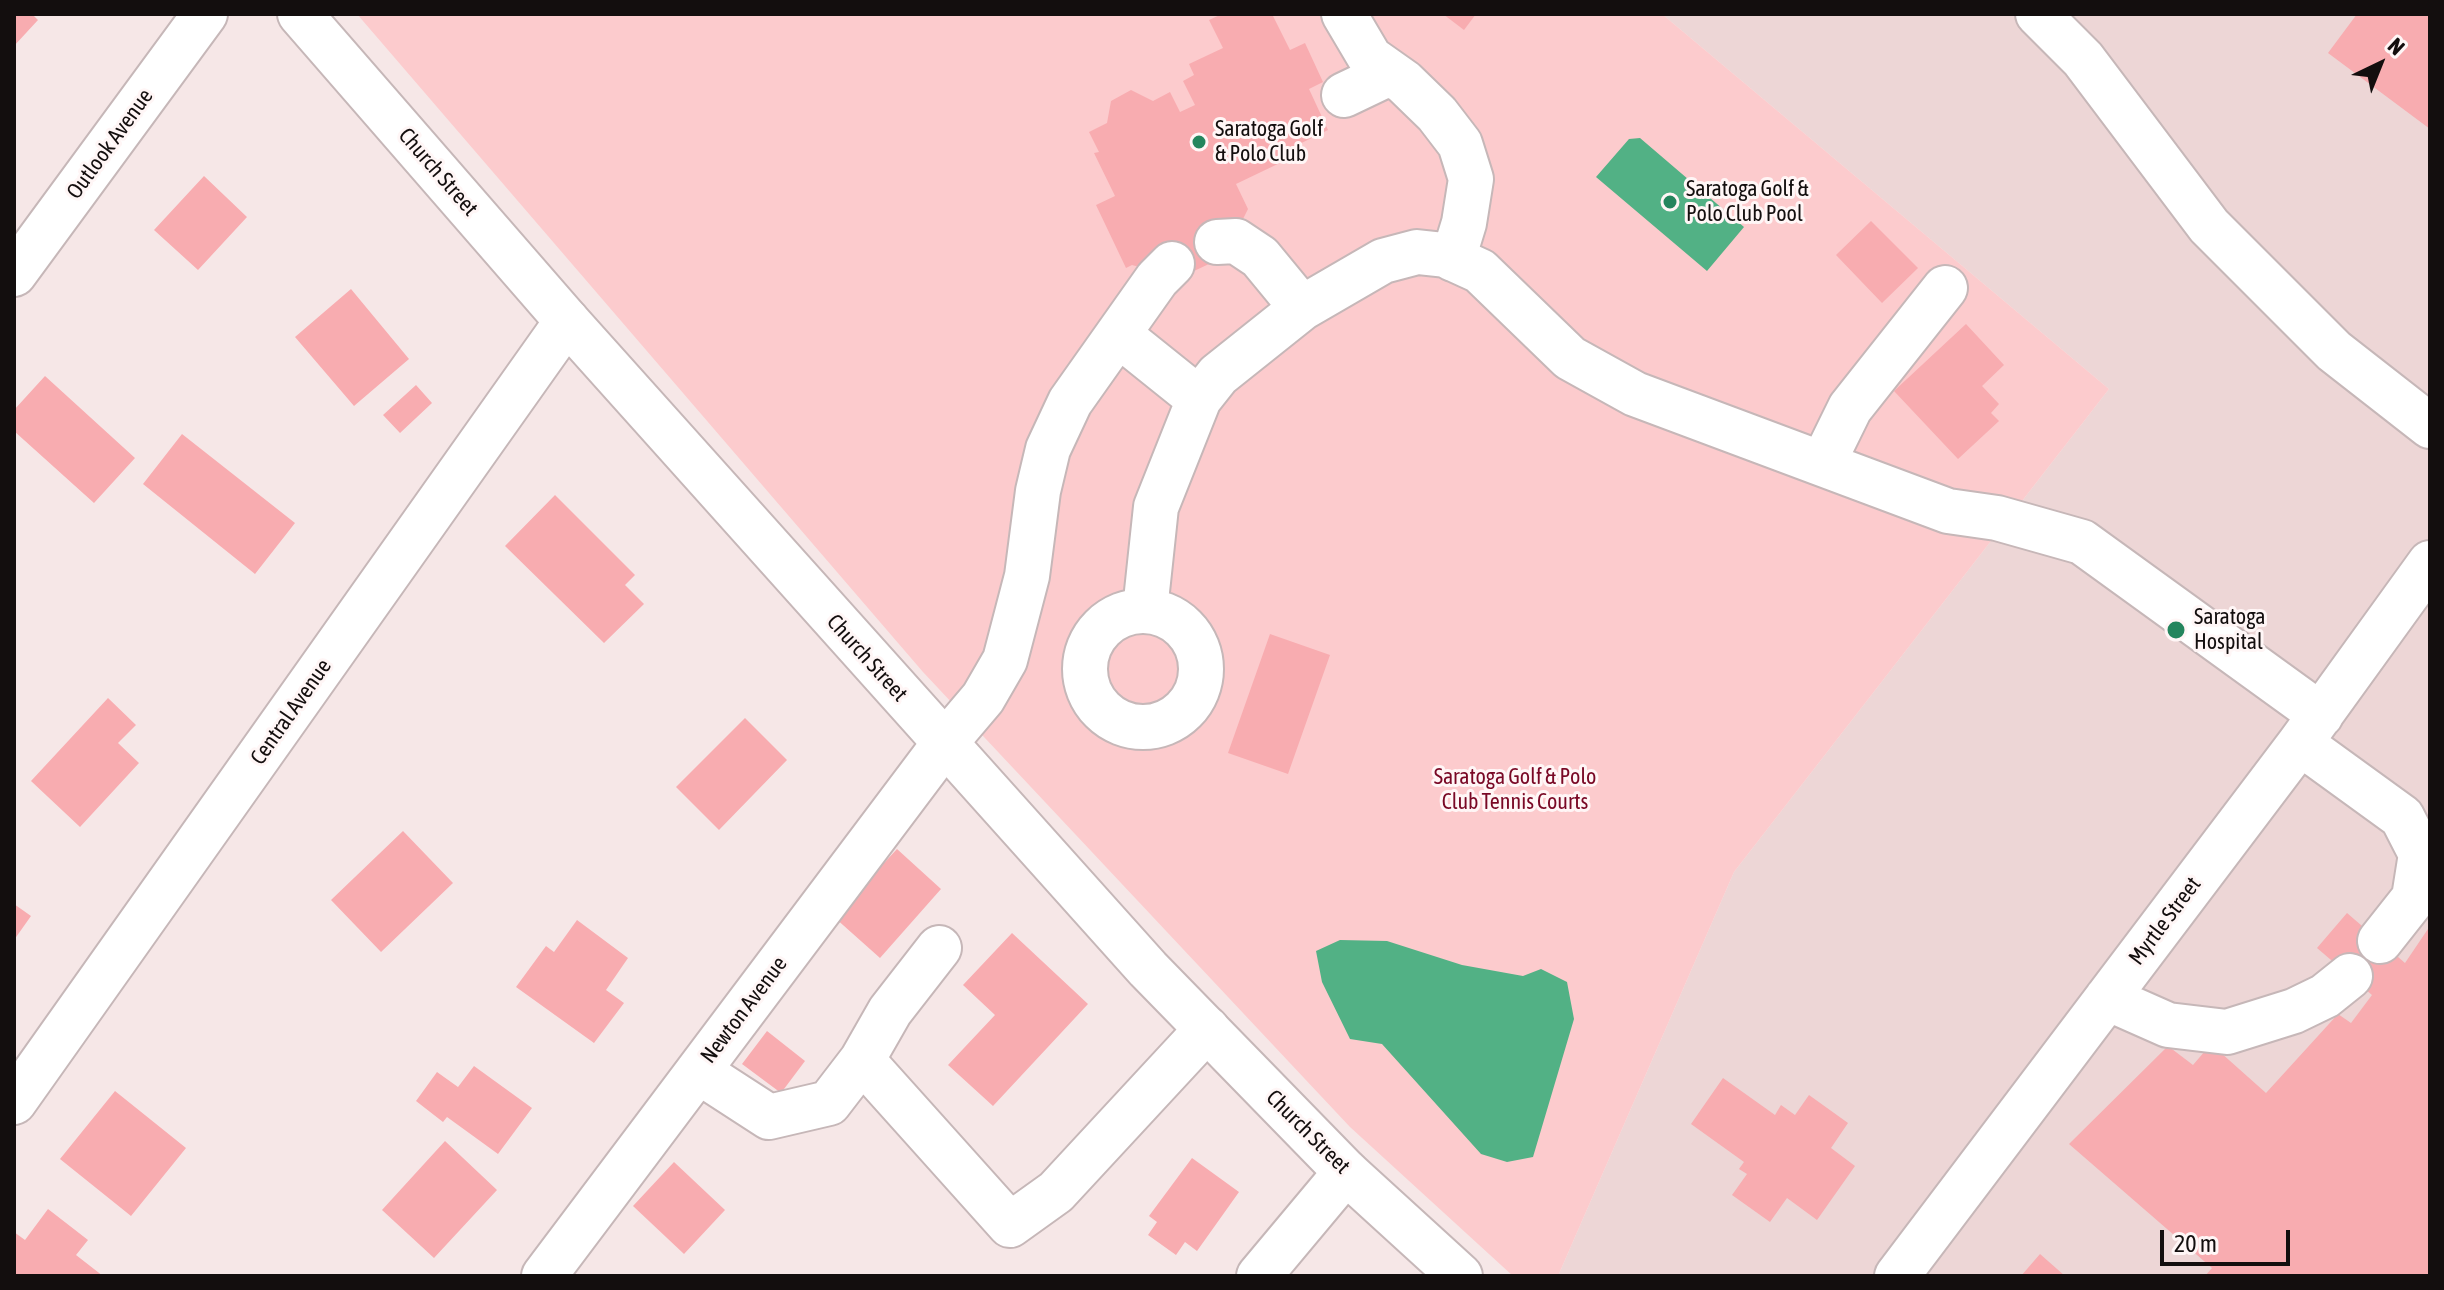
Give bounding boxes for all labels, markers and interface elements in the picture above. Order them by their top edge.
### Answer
north arrow [2340,24,2420,104]
text: N [2383,33,2410,60]
street label: Outlook Avenue [61,84,159,204]
place label: Saratoga Golf & Polo Club [1215,116,1323,168]
street label: Church Street [393,123,483,221]
marker: Saratoga Golf & Polo Club [1190,133,1208,151]
place label: Saratoga Golf & Polo Club Pool [1686,176,1809,228]
marker: Saratoga Golf & Polo Club Pool [1661,193,1679,211]
place label: Saratoga Hospital [2194,604,2265,656]
street label: Church Street [821,609,913,707]
marker: Saratoga Hospital [2165,619,2187,641]
street label: Central Avenue [245,654,337,770]
park label: Saratoga Golf & Polo Club Tennis Courts [1434,764,1596,816]
street label: Myrtle Street [2123,872,2207,970]
street label: Newton Avenue [695,951,793,1069]
street label: Church Street [1261,1085,1355,1179]
scale bar [2164,1214,2294,1264]
text: 20 m [2174,1230,2217,1257]

